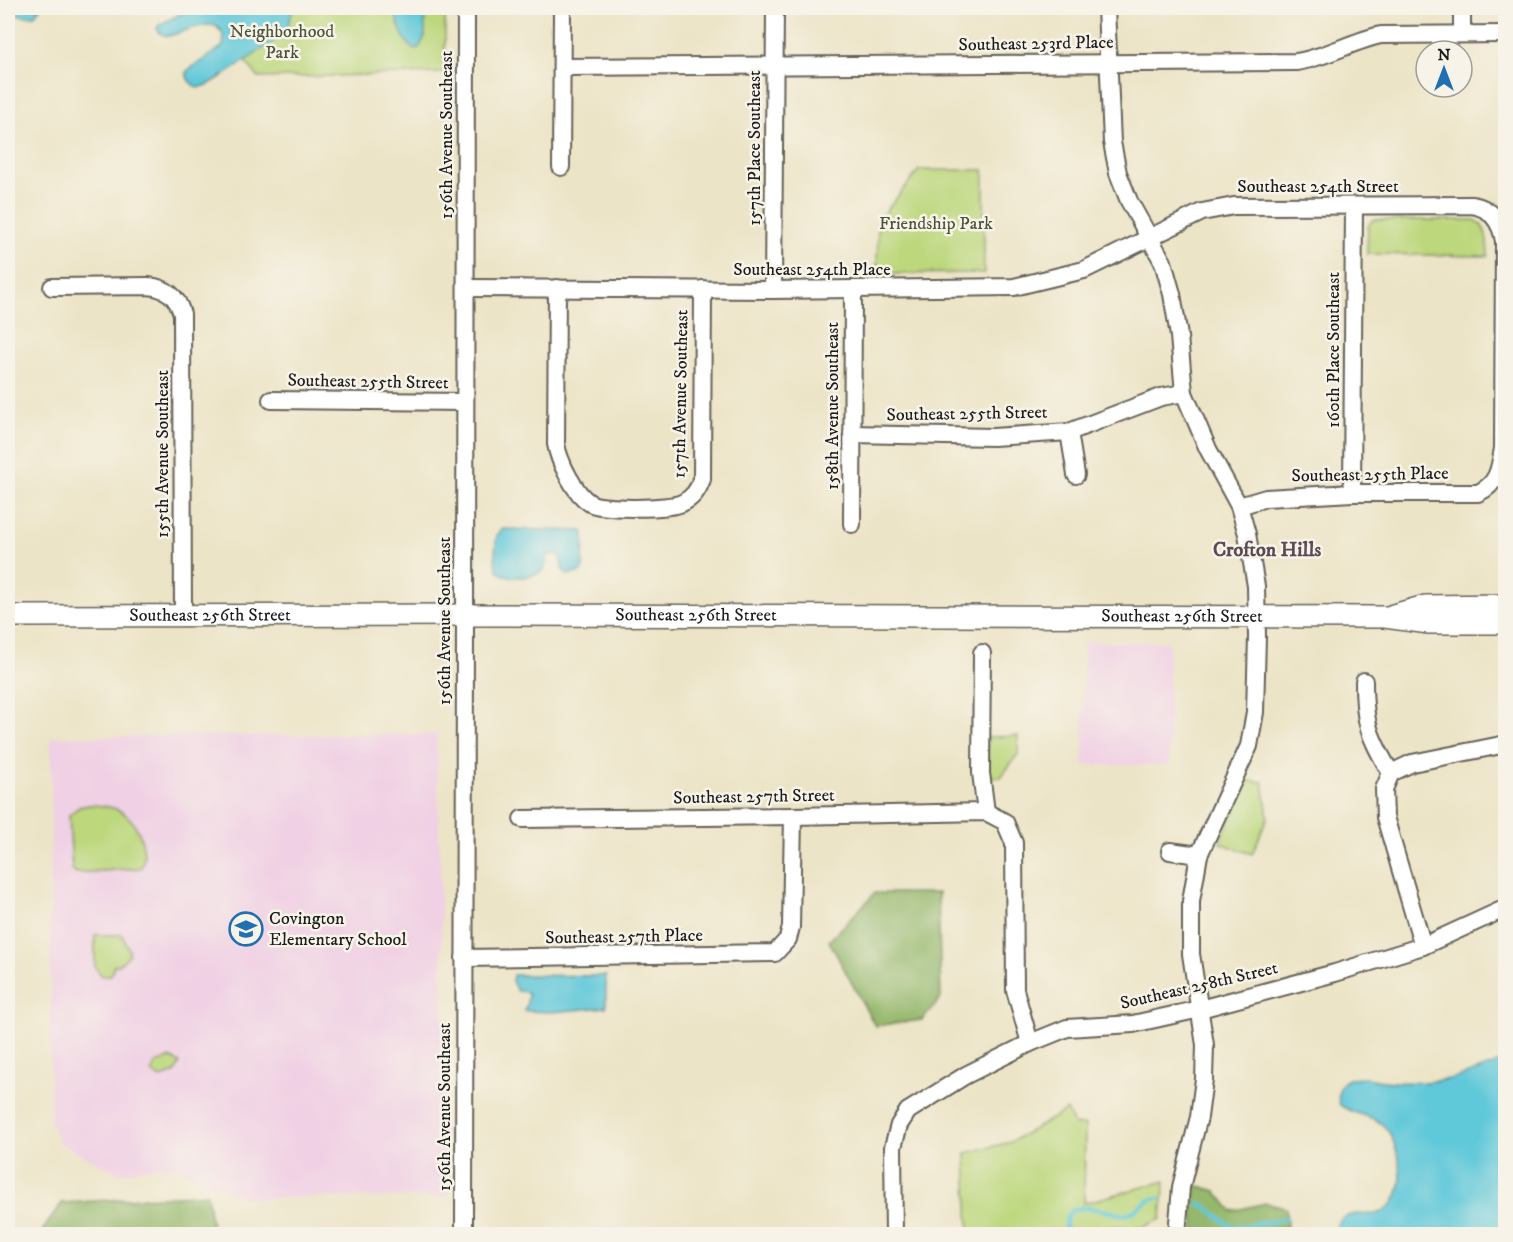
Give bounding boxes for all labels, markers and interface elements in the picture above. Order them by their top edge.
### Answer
park label: Neighborhood Park [230,21,334,64]
street label: Southeast 253rd Place [958,32,1114,56]
north arrow [1414,39,1474,99]
text: N [1437,45,1451,65]
street label: 156th Avenue Southeast [436,51,458,219]
street label: 157th Place Southeast [744,70,766,226]
street label: Southeast 254th Street [1237,176,1399,198]
park label: Friendship Park [879,213,993,235]
street label: Southeast 254th Place [733,259,891,281]
street label: 160th Place Southeast [1323,272,1345,428]
street label: 157th Avenue Southeast [669,309,693,479]
street label: 158th Avenue Southeast [822,322,844,490]
street label: 155th Avenue Southeast [152,370,174,538]
street label: Southeast 255th Street [287,370,449,394]
street label: Southeast 255th Street [886,402,1048,426]
street label: Southeast 255th Place [1291,463,1449,487]
street label: 156th Avenue Southeast [434,537,456,705]
district label: Crofton Hills [1213,538,1321,563]
street label: Southeast 256th Street [129,604,291,627]
street label: Southeast 256th Street [615,604,777,627]
street label: Southeast 256th Street [1101,605,1263,628]
street label: Southeast 257th Street [673,785,835,809]
place label: Covington Elementary School [269,908,407,951]
school or university icon: Covington Elementary School [228,911,264,947]
street label: Southeast 257th Place [545,925,703,949]
street label: Southeast 258th Street [1118,957,1280,1015]
street label: 156th Avenue Southeast [434,1023,456,1191]

